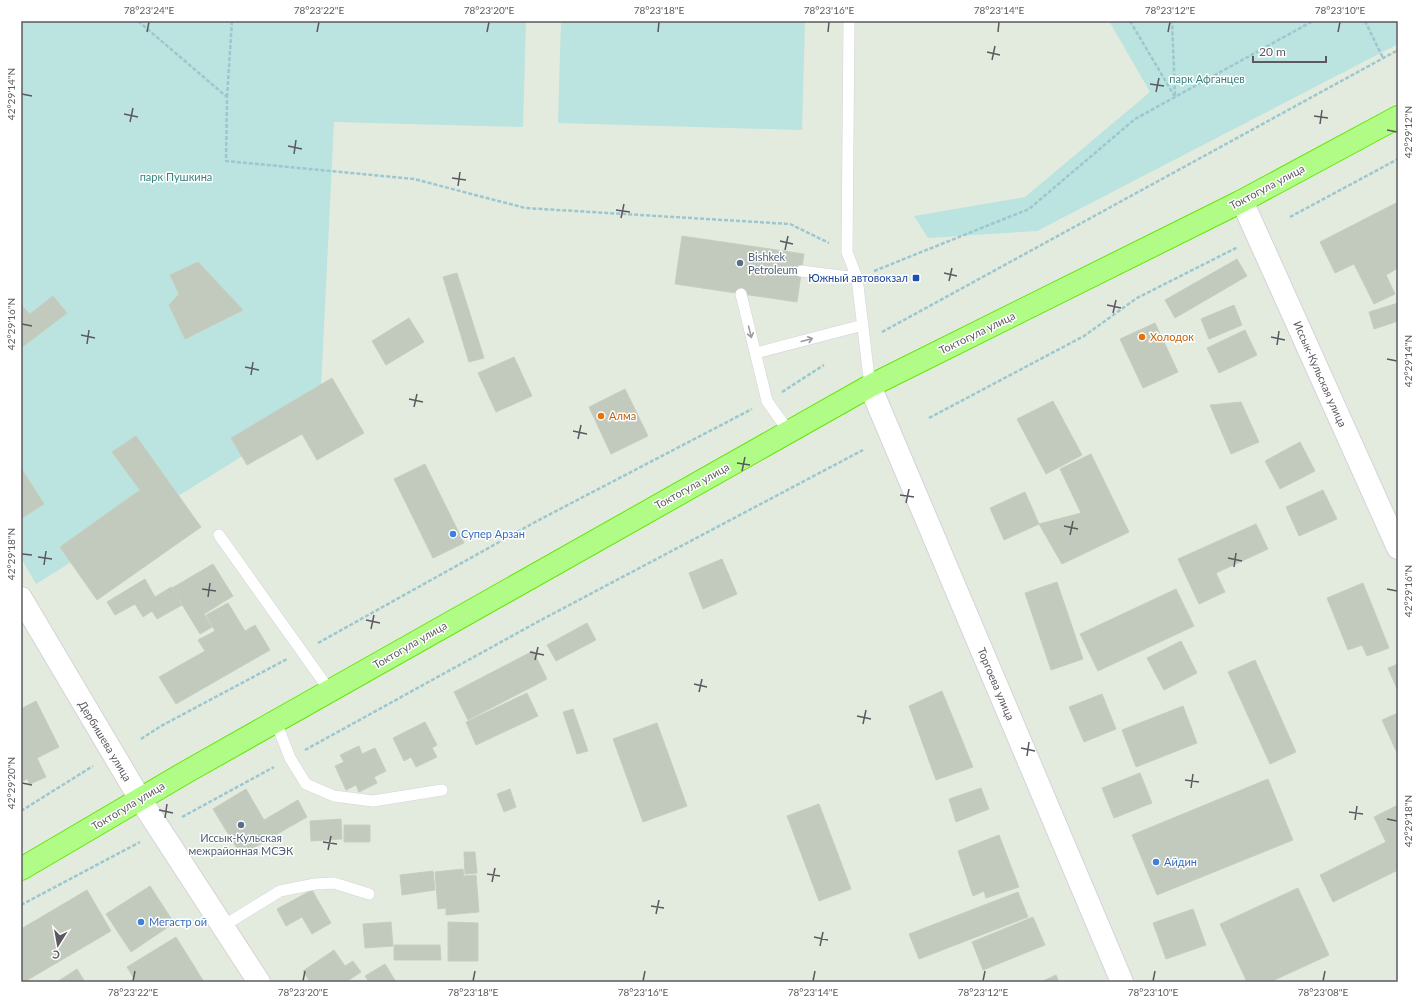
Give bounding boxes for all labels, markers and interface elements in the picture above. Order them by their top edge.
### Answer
text: 78°23'24"E [124,4,174,16]
text: 78°23'22"E [294,4,344,16]
text: 78°23'20"E [464,4,514,16]
text: 78°23'18"E [634,4,684,16]
text: 78°23'16"E [804,4,854,16]
text: 78°23'14"E [974,4,1024,16]
text: 78°23'12"E [1145,4,1195,16]
text: 78°23'10"E [1315,4,1365,16]
scale bar [1253,38,1326,64]
text: 20 m [1259,44,1286,59]
text: 42°29'14"N [5,68,17,120]
park label: парк Афганцев [1169,72,1245,85]
text: 42°29'12"N [1402,106,1414,158]
street label: Токтогула улица [1227,161,1307,212]
park label: парк Пушкина [140,170,212,183]
place label: Bishkek Petroleum [748,250,798,276]
marker: Bishkek Petroleum [735,258,745,268]
place label: Южный автовокзал [808,271,908,284]
marker: Южный автовокзал [911,273,921,283]
text: 42°29'16"N [5,298,17,350]
street label: Токтогула улица [937,308,1017,357]
street label: Иссык-Кульская улица [1291,319,1350,429]
one-way arrow [747,325,755,338]
place label: Холодок [1150,330,1194,343]
marker: Холодок [1137,332,1147,342]
text: 42°29'14"N [1402,335,1414,387]
one-way arrow [800,336,813,343]
place label: Алма [609,409,636,422]
marker: Алма [596,411,606,421]
street label: Токтогула улица [652,460,731,511]
place label: Супер Арзан [461,527,525,540]
text: 42°29'18"N [5,528,17,580]
marker: Супер Арзан [448,529,458,539]
text: 42°29'16"N [1402,565,1414,617]
street label: Токтогула улица [370,618,449,671]
street label: Торгоева улица [975,646,1018,722]
street label: Дербишева улица [76,698,135,783]
text: 42°29'20"N [5,757,17,809]
street label: Токтогула улица [89,779,167,833]
text: 42°29'18"N [1402,795,1414,847]
marker: Иссык-Кульская межрайонная МСЭК [236,820,246,830]
place label: Иссык-Кульская межрайонная МСЭК [189,831,294,857]
place label: Айдин [1164,855,1197,868]
marker: Айдин [1151,857,1161,867]
place label: Мегастр ой [149,915,207,928]
marker: Мегастр ой [136,917,146,927]
north arrow [38,925,78,965]
text: С [50,948,61,962]
text: 78°23'22"E [108,986,158,998]
text: 78°23'20"E [278,986,328,998]
text: 78°23'18"E [448,986,498,998]
text: 78°23'16"E [618,986,668,998]
text: 78°23'14"E [788,986,838,998]
text: 78°23'12"E [958,986,1008,998]
text: 78°23'10"E [1128,986,1178,998]
text: 78°23'08"E [1298,986,1348,998]

